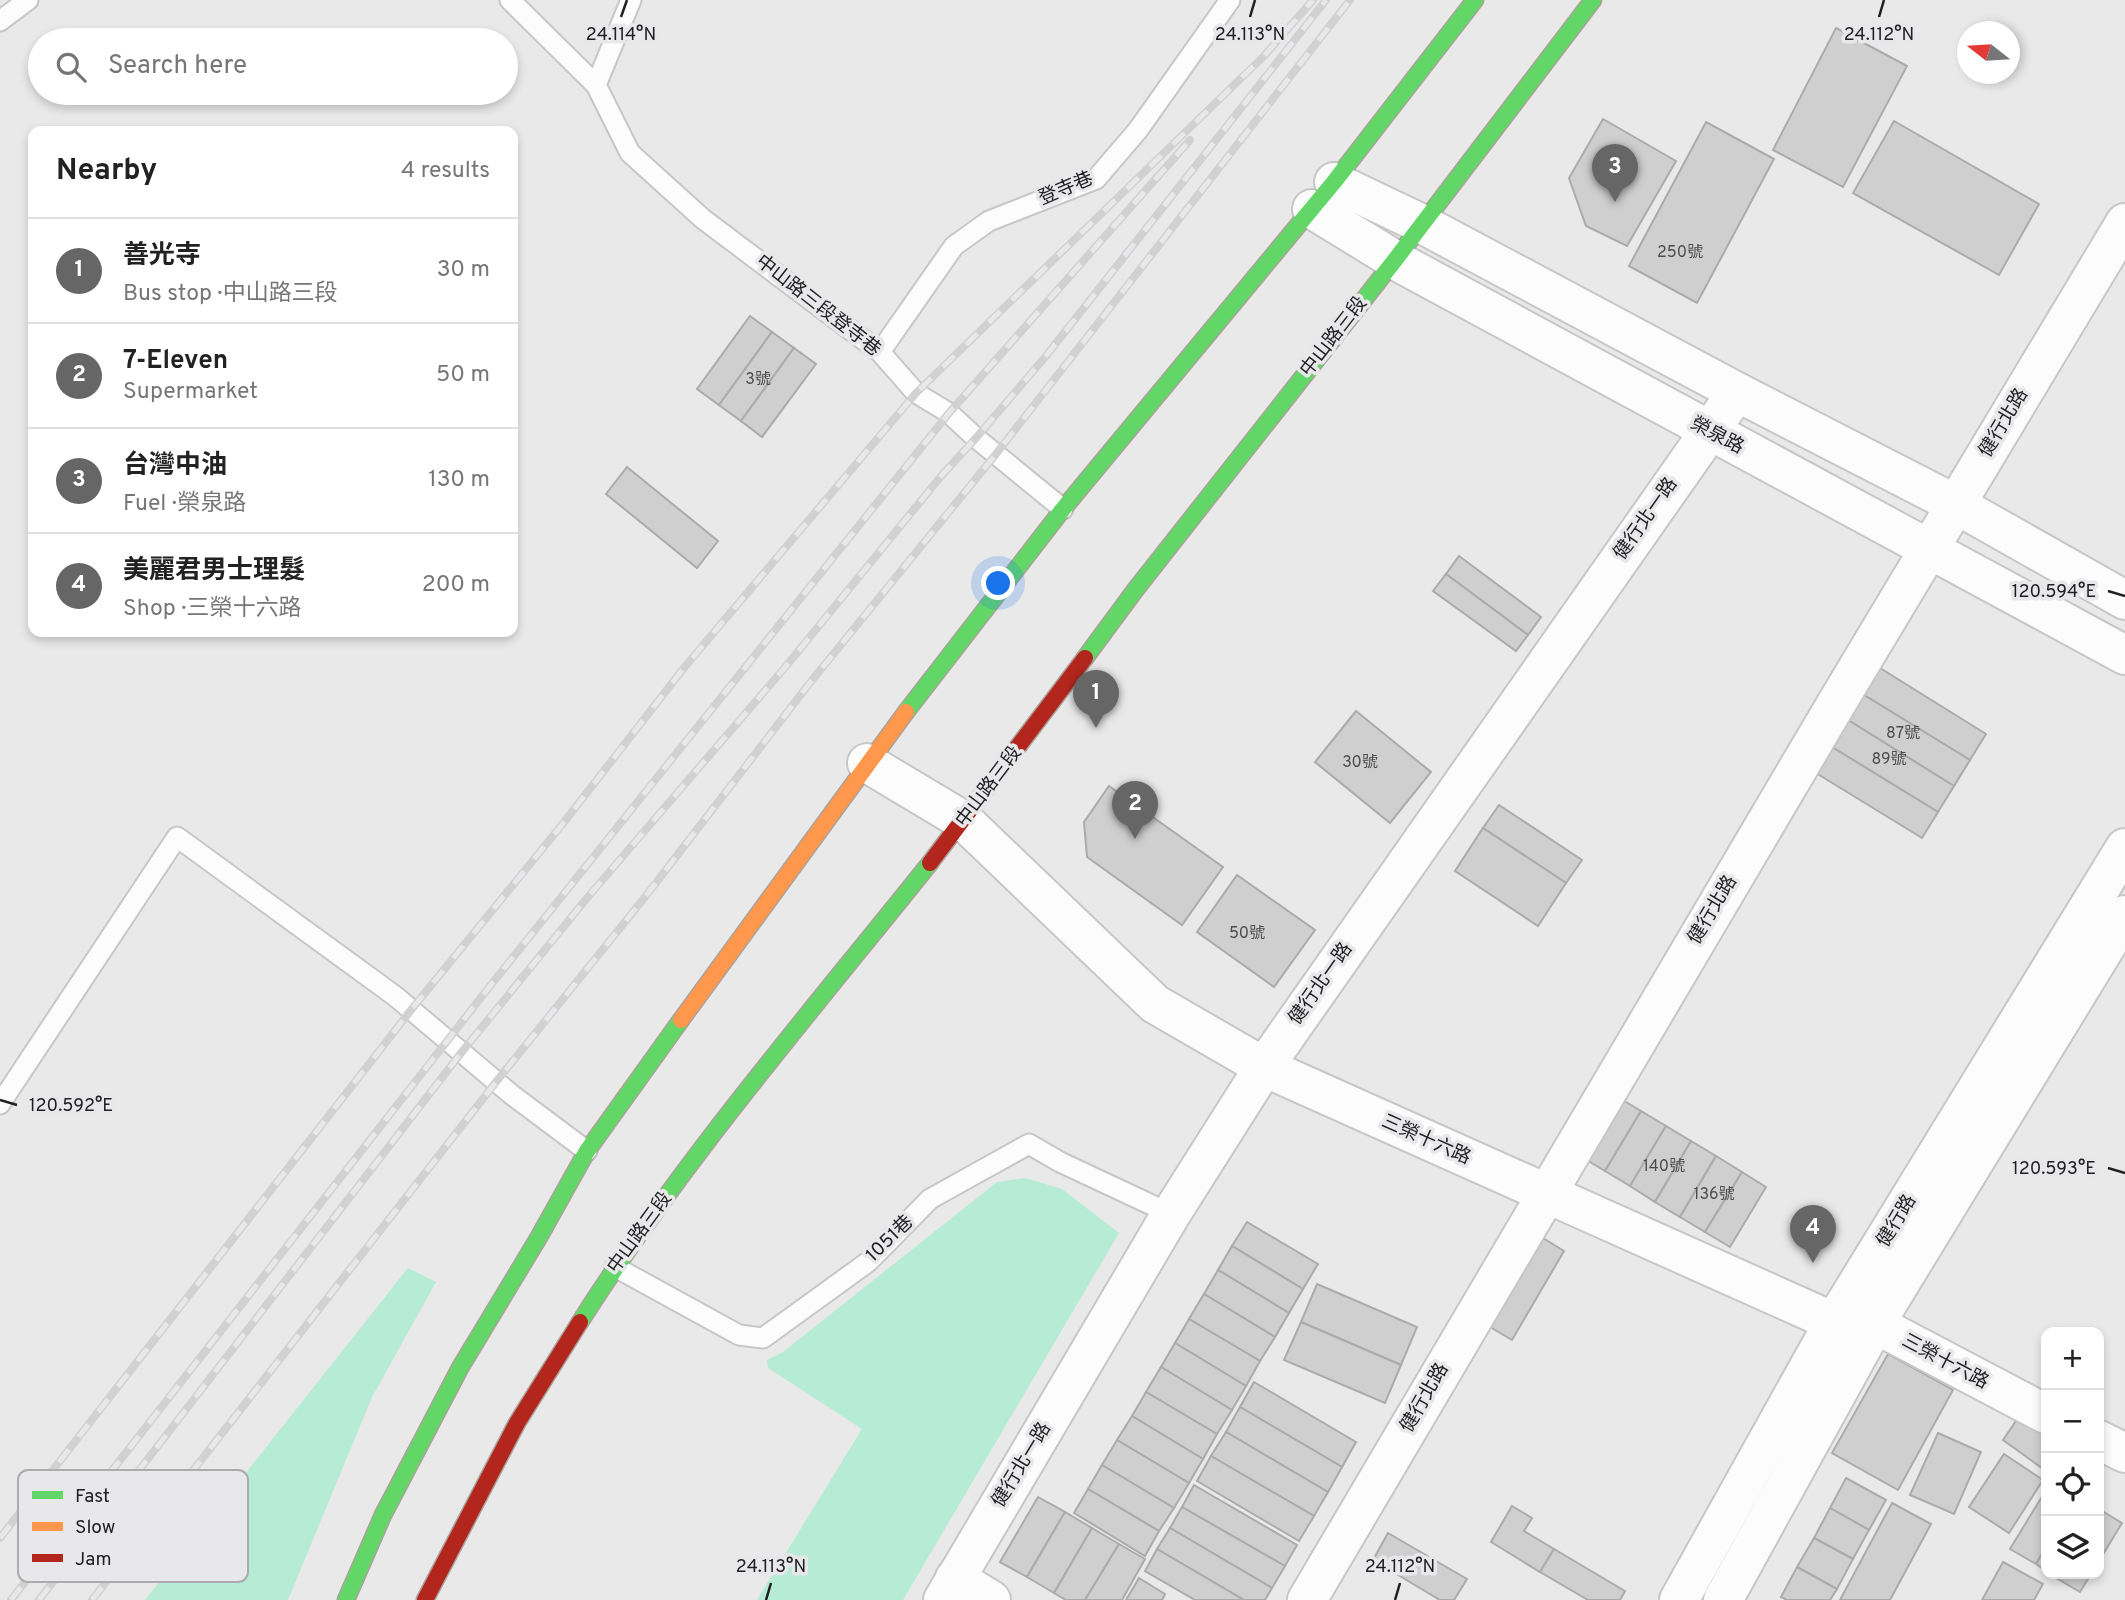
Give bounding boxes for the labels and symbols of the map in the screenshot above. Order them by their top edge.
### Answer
north arrow [1957,21,2020,84]
text: 24.114°N [586,24,656,47]
text: 24.113°N [1215,24,1285,47]
text: 24.112°N [1844,24,1914,47]
pin: 3 [1592,144,1638,202]
street label: 登寺巷 [1035,167,1097,211]
house number: 250號 [1657,243,1703,263]
street label: 中山路三段登寺巷 [751,250,885,362]
street label: 中山路三段 [1295,292,1373,382]
house number: 3號 [745,370,771,390]
street label: 健行北路 [1974,384,2034,462]
street label: 榮泉路 [1686,412,1748,460]
street label: 健行北一路 [1609,473,1683,565]
your location [981,566,1015,600]
text: 120.594°E [2012,581,2096,604]
pin: 1 [1073,670,1119,728]
house number: 87號 [1886,724,1920,744]
street label: 中山路三段 [951,742,1027,832]
house number: 89號 [1871,750,1907,770]
house number: 30號 [1342,753,1378,773]
pin: 2 [1112,781,1158,839]
street label: 健行北路 [1683,871,1743,949]
house number: 50號 [1229,924,1265,944]
street label: 健行北一路 [1284,938,1358,1030]
text: 120.592°E [29,1095,113,1118]
street label: 三榮十六路 [1378,1110,1474,1170]
house number: 140號 [1643,1157,1685,1177]
text: 120.593°E [2012,1158,2096,1181]
house number: 136號 [1693,1185,1735,1205]
street label: 中山路三段 [602,1188,678,1278]
street label: 健行路 [1872,1190,1922,1252]
pin: 4 [1790,1205,1836,1263]
street label: 1051巷 [861,1211,919,1267]
street label: 三榮十六路 [1897,1329,1993,1395]
street label: 健行北路 [1396,1359,1454,1437]
street label: 健行北一路 [987,1418,1057,1512]
legend [18,1470,248,1582]
text: Fast [75,1485,110,1509]
text: Slow [75,1516,115,1540]
text: Jam [75,1548,112,1572]
text: 24.113°N [736,1556,806,1579]
text: 24.112°N [1365,1556,1435,1579]

